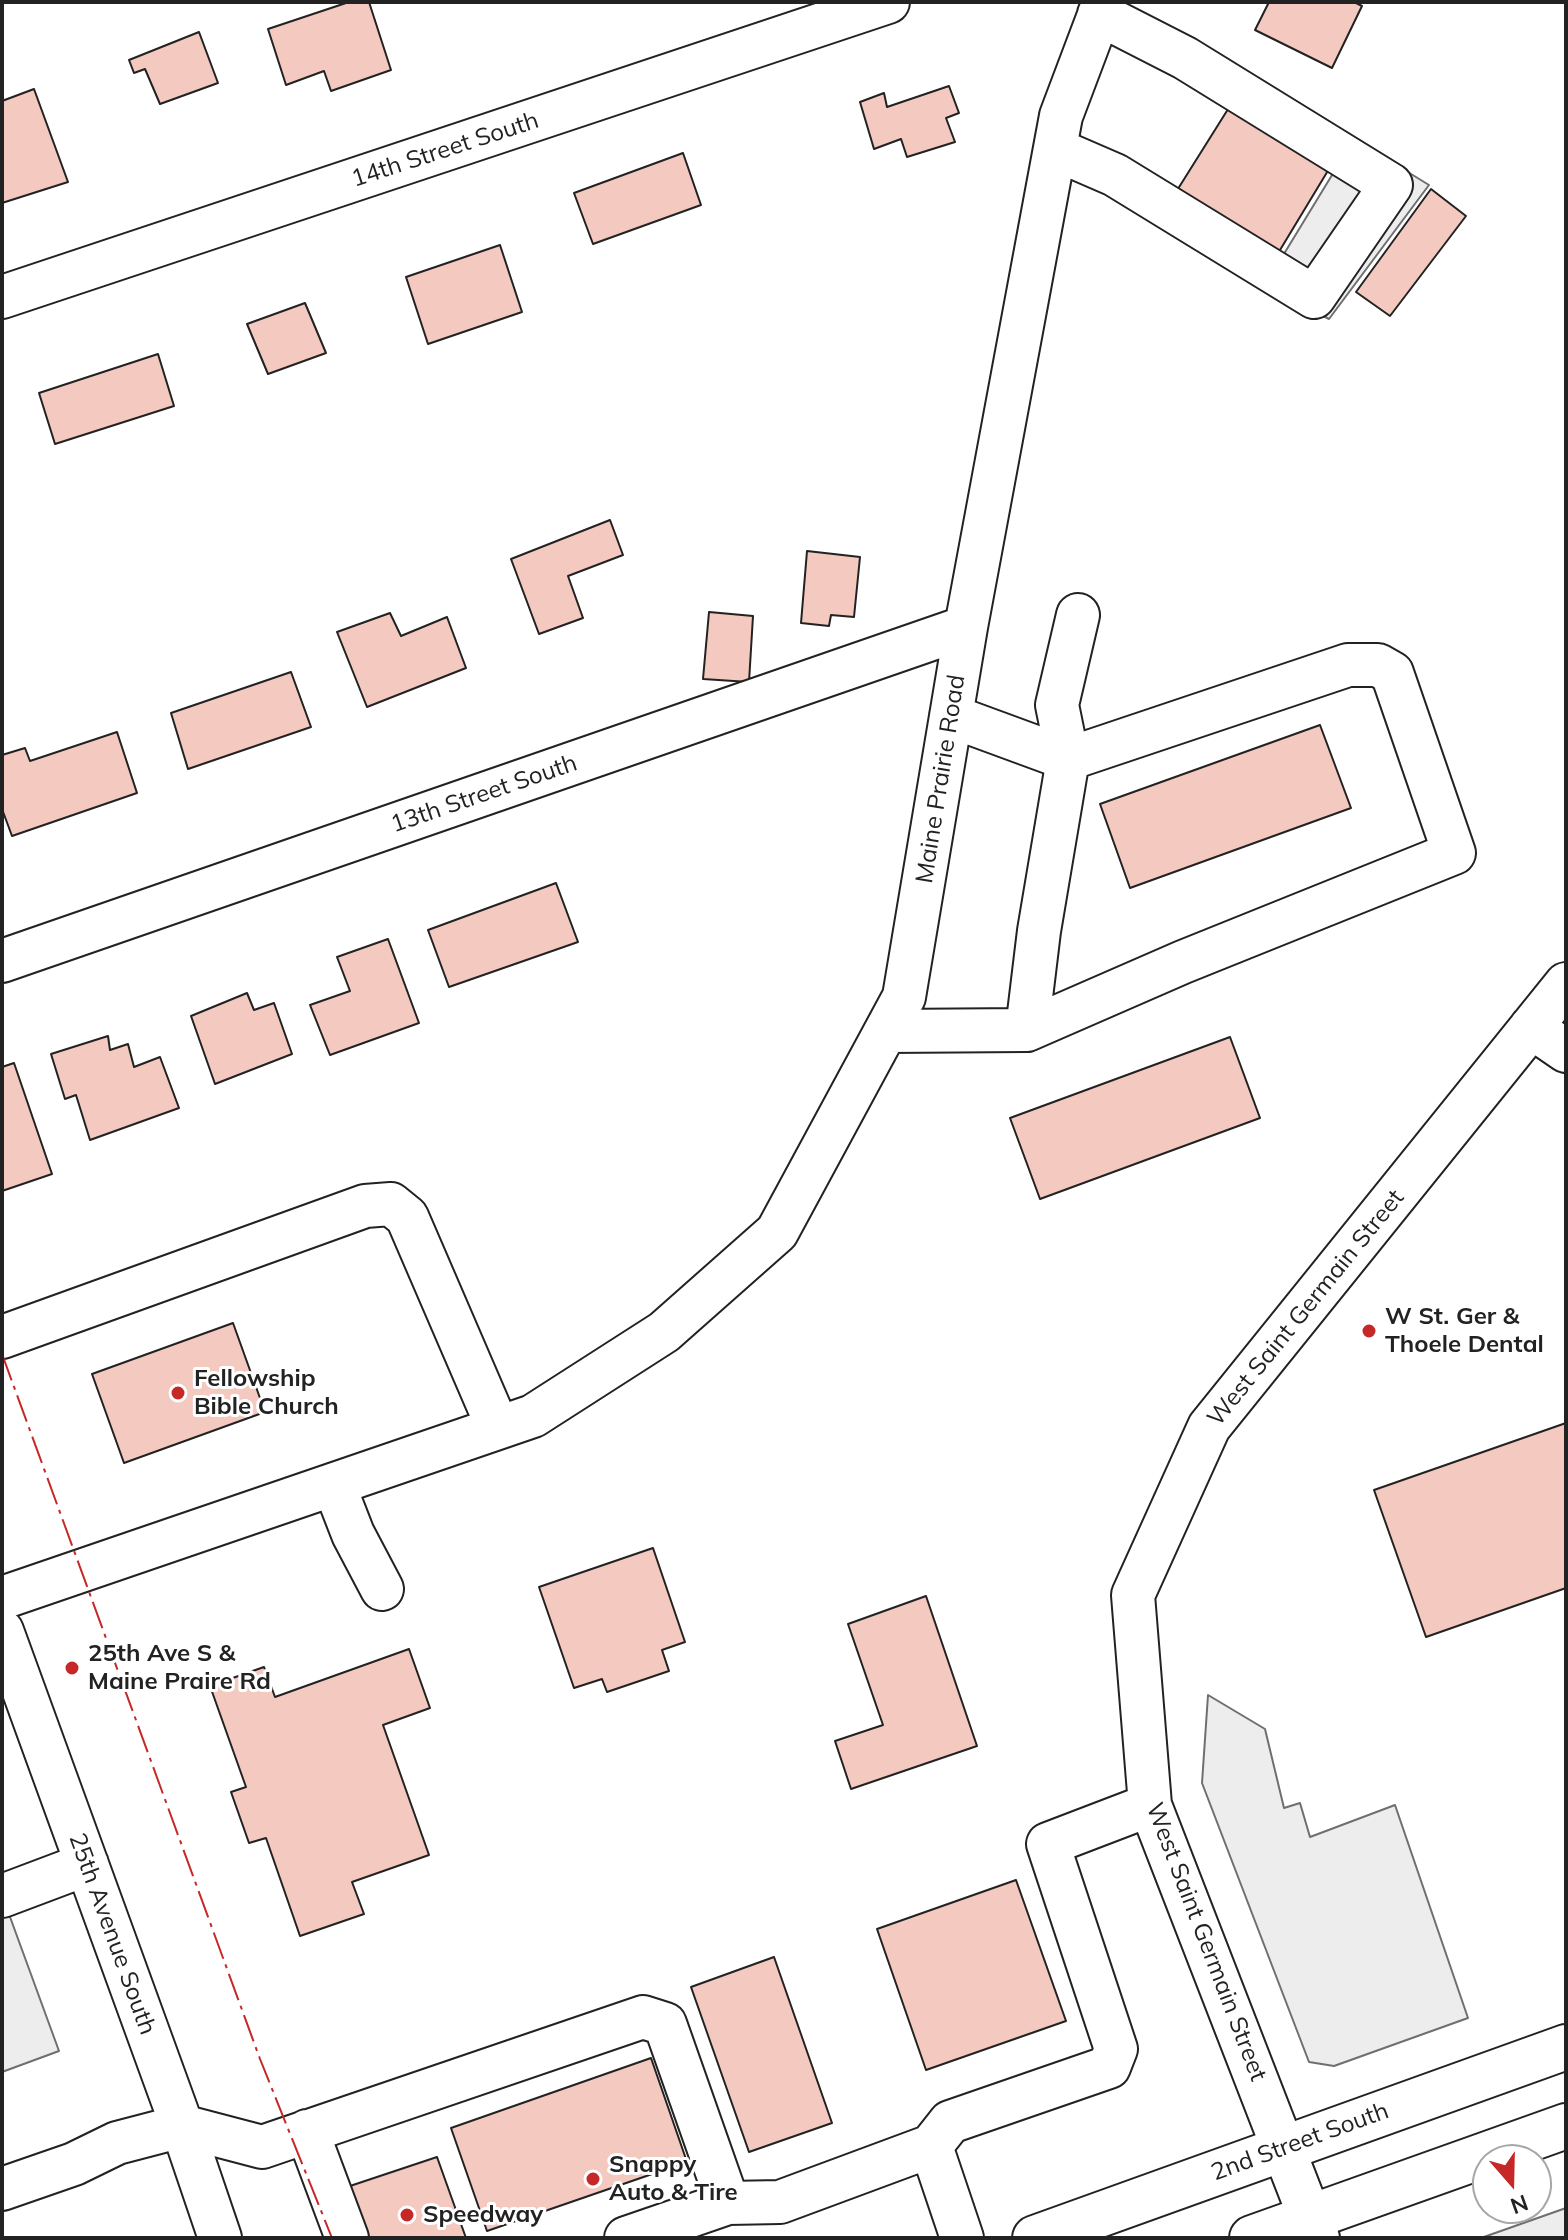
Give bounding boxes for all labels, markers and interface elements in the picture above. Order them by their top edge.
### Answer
street label: 14th Street South [348,106,542,194]
street label: Maine Prairie Road [910,673,972,885]
street label: 13th Street South [387,749,581,839]
street label: West Saint Germain Street [1202,1184,1410,1432]
place label: W St. Ger & Thoele Dental [1385,1303,1544,1359]
marker: W St. Ger & Thoele Dental [1360,1322,1378,1340]
place label: Fellowship Bible Church [194,1365,339,1421]
marker: Fellowship Bible Church [169,1384,187,1402]
place label: 25th Ave S & Maine Praire Rd [88,1640,271,1696]
marker: 25th Ave S & Maine Praire Rd [63,1659,81,1677]
street label: West Saint Germain Street [1140,1799,1272,2085]
street label: 25th Avenue South [62,1829,162,2039]
street label: 2nd Street South [1207,2097,1393,2187]
north arrow [1472,2144,1552,2224]
place label: Snappy Auto & Tire [609,2151,738,2207]
marker: Snappy Auto & Tire [584,2170,602,2188]
text: N [1507,2189,1532,2221]
place label: Speedway [423,2201,543,2229]
marker: Speedway [398,2206,416,2224]

